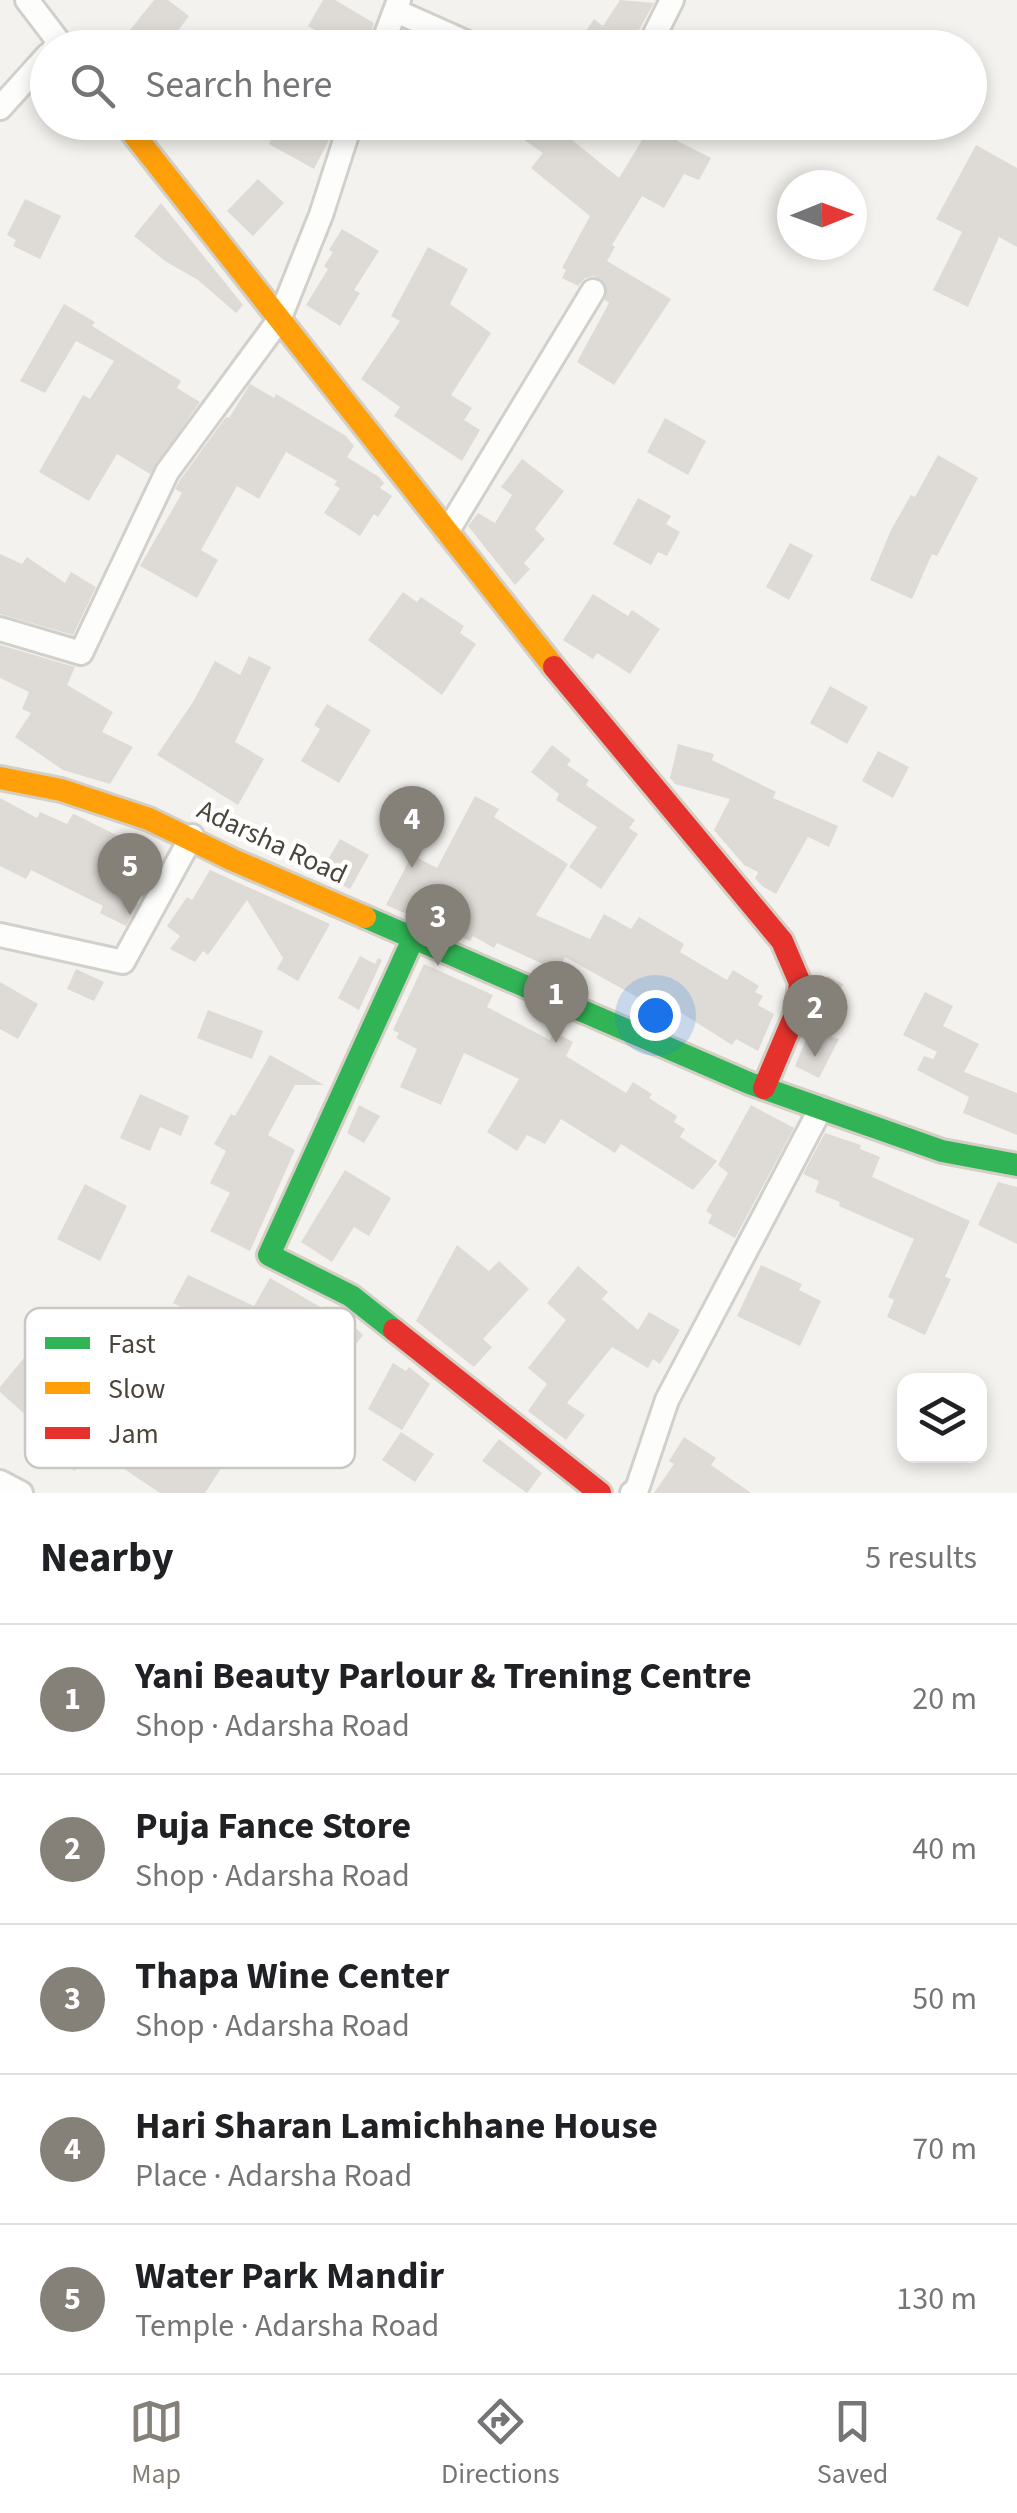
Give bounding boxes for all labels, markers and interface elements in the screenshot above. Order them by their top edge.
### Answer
search box [30,30,987,140]
icon: search [65,58,120,113]
text: Search here [145,58,332,112]
north arrow [777,170,867,260]
pin: 4 [380,786,444,868]
street label: Adarsha Road [190,790,354,894]
pin: 5 [98,832,162,915]
pin: 3 [406,884,470,966]
pin: 1 [524,960,588,1043]
pin: 2 [782,974,848,1057]
your location [630,990,681,1041]
legend [25,1308,355,1468]
text: Fast [108,1324,156,1364]
text: Slow [108,1369,165,1409]
map controls [897,1373,987,1463]
button: layers [897,1373,987,1463]
text: Jam [108,1414,159,1454]
text: Nearby [40,1528,174,1588]
text: 5 results [865,1535,977,1581]
text: Yani Beauty Parlour & Trening Centre [135,1649,752,1703]
text: 1 [64,1676,81,1722]
text: 20 m [912,1676,977,1722]
text: Shop · Adarsha Road [135,1703,410,1749]
text: Puja Fance Store [135,1799,411,1853]
text: 2 [64,1826,81,1872]
text: 40 m [912,1826,977,1872]
text: Shop · Adarsha Road [135,1853,410,1899]
text: Thapa Wine Center [135,1949,449,2003]
text: 3 [64,1976,81,2022]
text: 50 m [912,1976,977,2022]
text: Shop · Adarsha Road [135,2003,410,2049]
text: Hari Sharan Lamichhane House [135,2099,658,2153]
text: 4 [64,2126,81,2172]
text: 70 m [912,2126,977,2172]
text: Place · Adarsha Road [135,2153,412,2199]
text: Water Park Mandir [135,2249,444,2303]
text: 5 [64,2276,81,2322]
text: 130 m [896,2276,977,2322]
text: Temple · Adarsha Road [135,2303,439,2349]
tab: Map [129,2394,184,2494]
tab: Directions [441,2394,560,2494]
tab: Saved [817,2394,888,2494]

